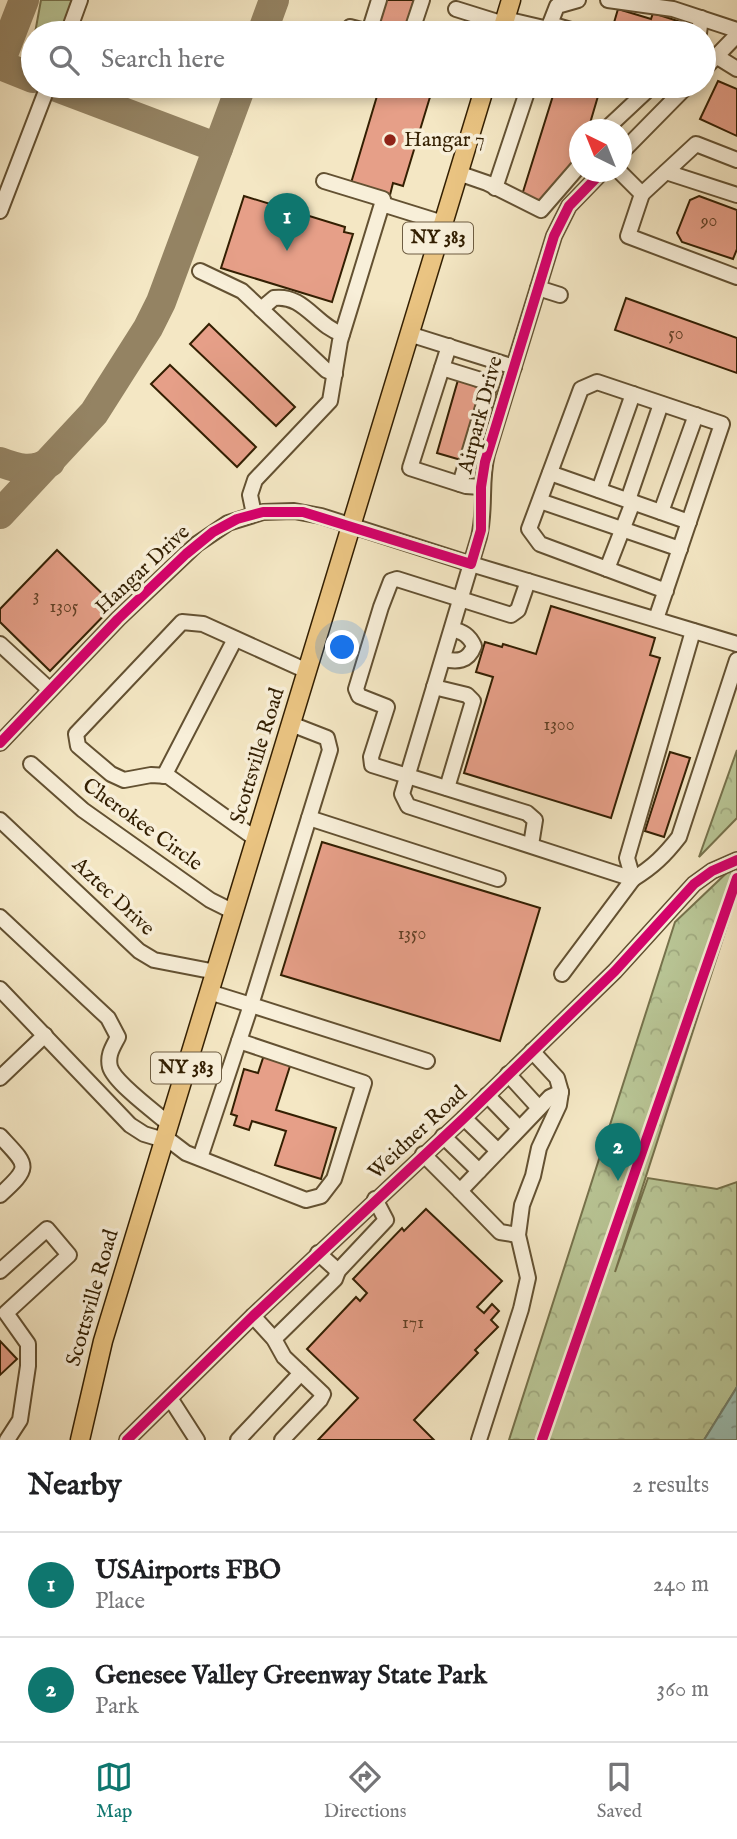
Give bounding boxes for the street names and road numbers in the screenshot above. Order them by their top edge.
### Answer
road number: NY 383 [403,222,473,254]
street label: Airpark Drive [452,353,510,478]
street label: Hangar Drive [90,519,196,621]
street label: Scottsville Road [224,684,292,827]
street label: Cherokee Circle [77,772,208,878]
street label: Aztec Drive [65,851,160,942]
road number: NY 383 [151,1052,221,1084]
street label: Weidner Road [363,1080,474,1186]
street label: Scottsville Road [61,1226,126,1369]

